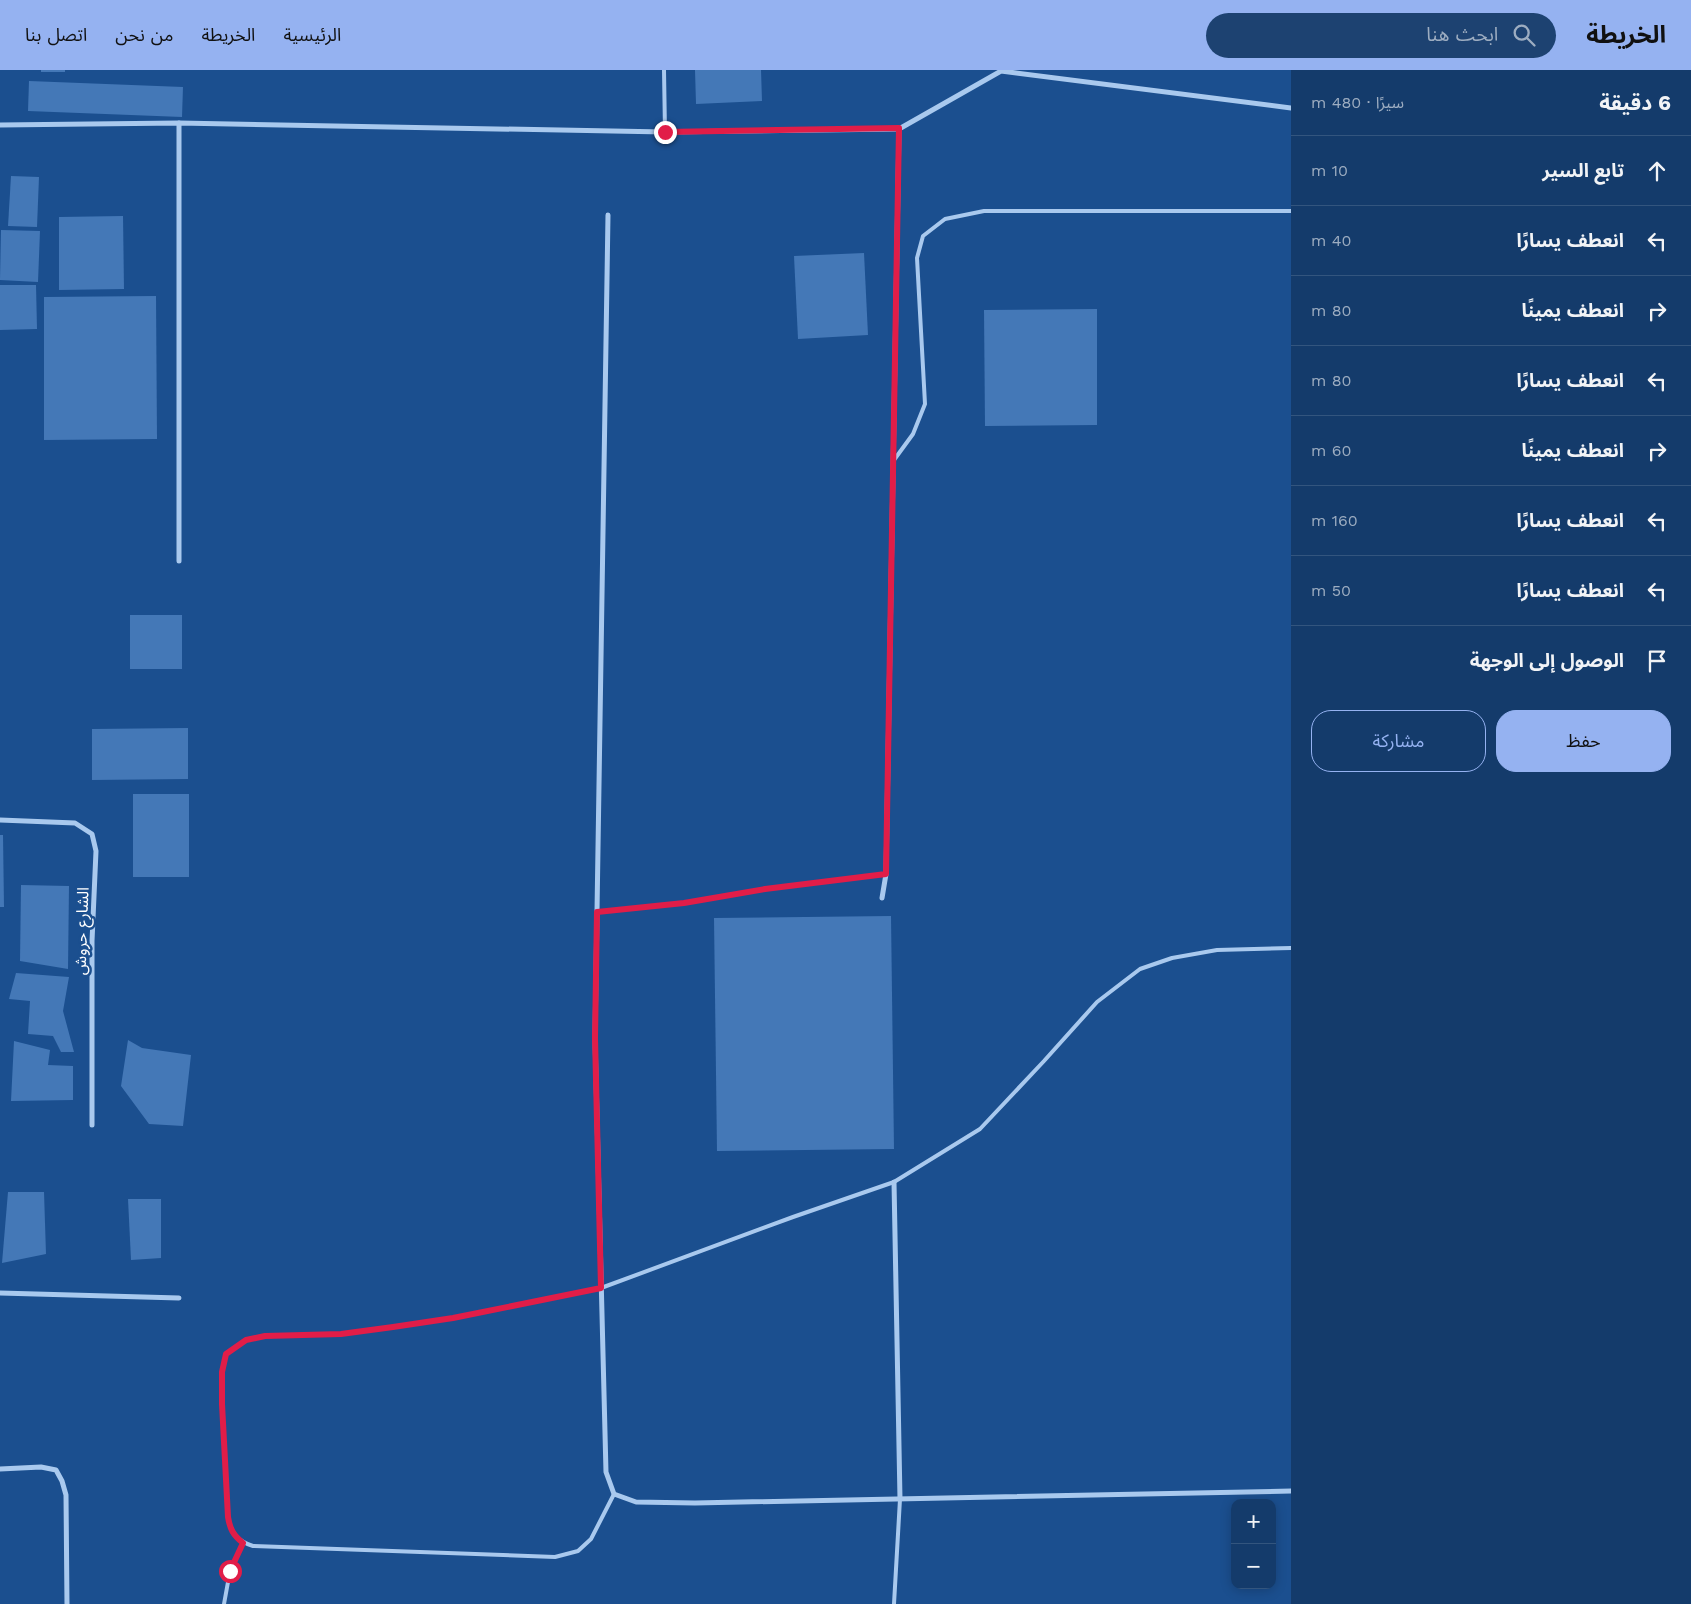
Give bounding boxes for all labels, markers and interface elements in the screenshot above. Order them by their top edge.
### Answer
search box [1206,13,1556,58]
icon: search [1510,21,1538,49]
text: الخريطة [1586,21,1666,49]
text: ابحث هنا [1426,23,1498,46]
text: اتصل بنا [25,24,87,45]
text: من نحن [115,24,173,45]
text: الخريطة [201,24,255,45]
text: الرئيسية [283,24,341,45]
text: 6 دقيقة [1599,90,1671,115]
text: سيرًا · 480 m [1311,93,1404,112]
route end [654,121,677,144]
icon: ahead [1643,157,1671,185]
text: تابع السير [1542,159,1624,182]
text: 10 m [1311,161,1348,180]
icon: left [1643,227,1671,255]
text: انعطف يسارًا [1516,229,1624,252]
text: 40 m [1311,231,1351,250]
icon: right [1643,297,1671,325]
text: انعطف يمينًا [1521,299,1624,322]
text: 80 m [1311,301,1352,320]
icon: left [1643,367,1671,395]
text: انعطف يسارًا [1516,369,1624,392]
text: 80 m [1311,371,1352,390]
icon: right [1643,437,1671,465]
text: انعطف يمينًا [1521,439,1624,462]
text: 60 m [1311,441,1351,460]
icon: left [1643,507,1671,535]
text: انعطف يسارًا [1516,509,1624,532]
text: 160 m [1311,511,1358,530]
icon: left [1643,577,1671,605]
text: انعطف يسارًا [1516,579,1624,602]
text: 50 m [1311,581,1351,600]
icon: arrive [1643,647,1671,675]
text: الوصول إلى الوجهة [1470,649,1624,672]
button: مشاركة [1311,710,1486,772]
button: حفظ [1496,710,1671,772]
street label: الشارع حروش [70,887,96,975]
map controls [1231,1499,1276,1589]
button: + [1231,1499,1276,1544]
button: − [1231,1544,1276,1589]
route start [219,1560,242,1583]

